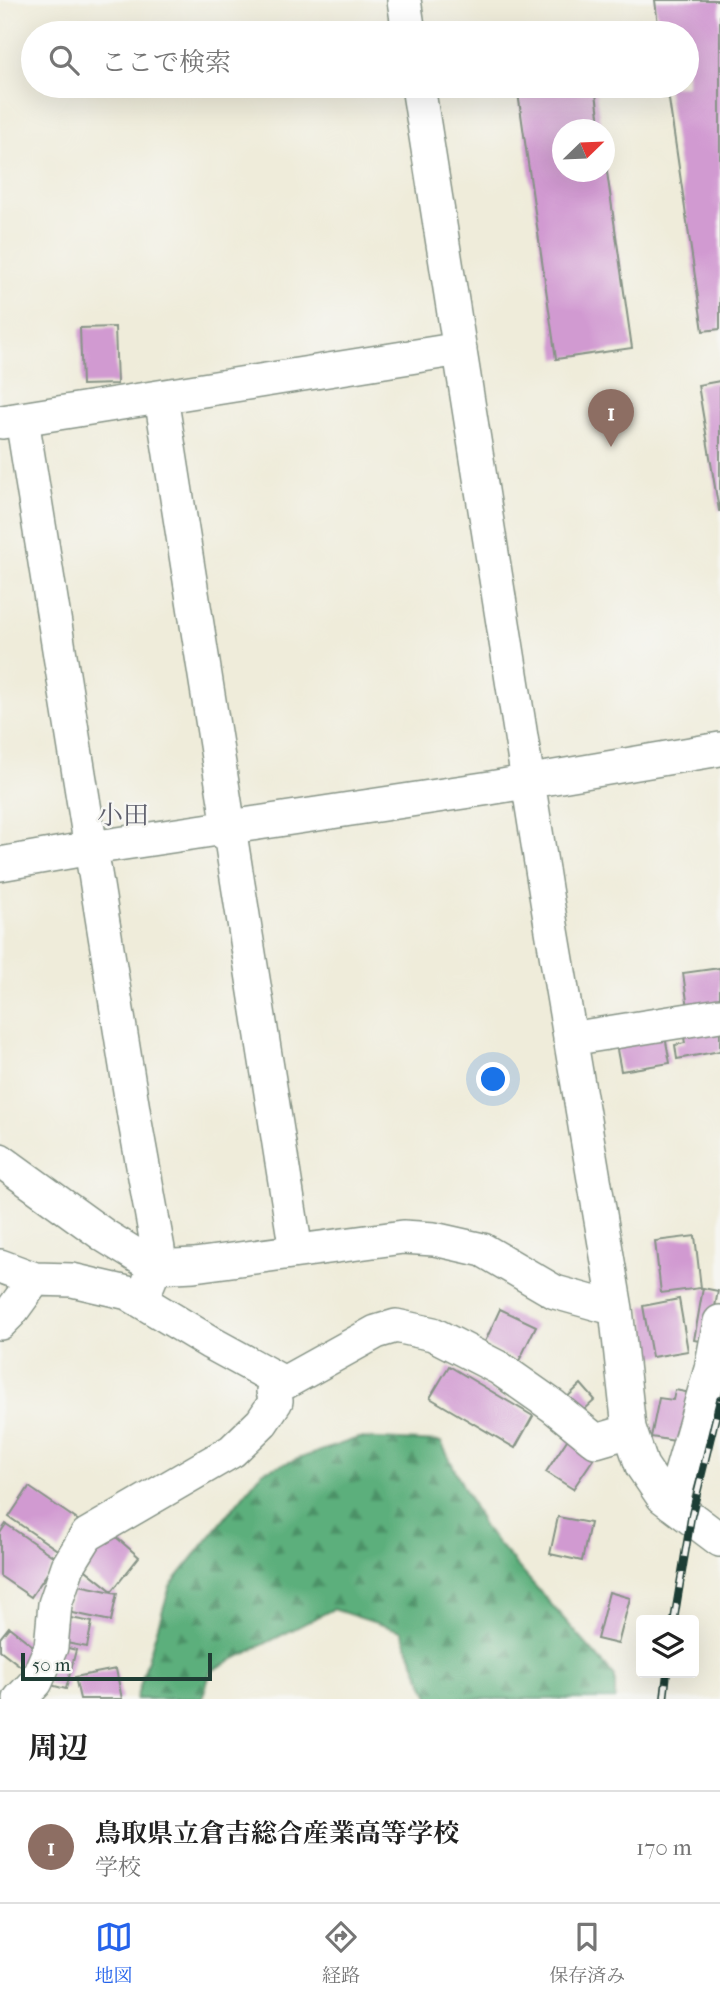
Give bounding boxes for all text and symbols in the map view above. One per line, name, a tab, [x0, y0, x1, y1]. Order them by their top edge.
search box	[21, 21, 699, 98]
icon: search	[45, 41, 83, 79]
text: ここで検索	[101, 47, 231, 78]
north arrow	[552, 119, 615, 182]
pin: 1	[588, 389, 634, 447]
district label: 小田	[97, 800, 149, 831]
your location	[476, 1062, 510, 1096]
map controls	[636, 1615, 699, 1678]
button: layers	[636, 1615, 699, 1678]
scale bar	[21, 1650, 212, 1682]
text: 50 m	[32, 1654, 71, 1676]
text: 周辺	[28, 1731, 88, 1766]
text: 鳥取県立倉吉総合産業高等学校	[95, 1818, 459, 1849]
text: 1	[47, 1834, 55, 1861]
text: 170 m	[636, 1834, 692, 1861]
text: 学校	[95, 1854, 141, 1881]
tab: 地図	[95, 1918, 133, 1987]
tab: 経路	[322, 1918, 360, 1987]
tab: 保存済み	[549, 1918, 625, 1987]

